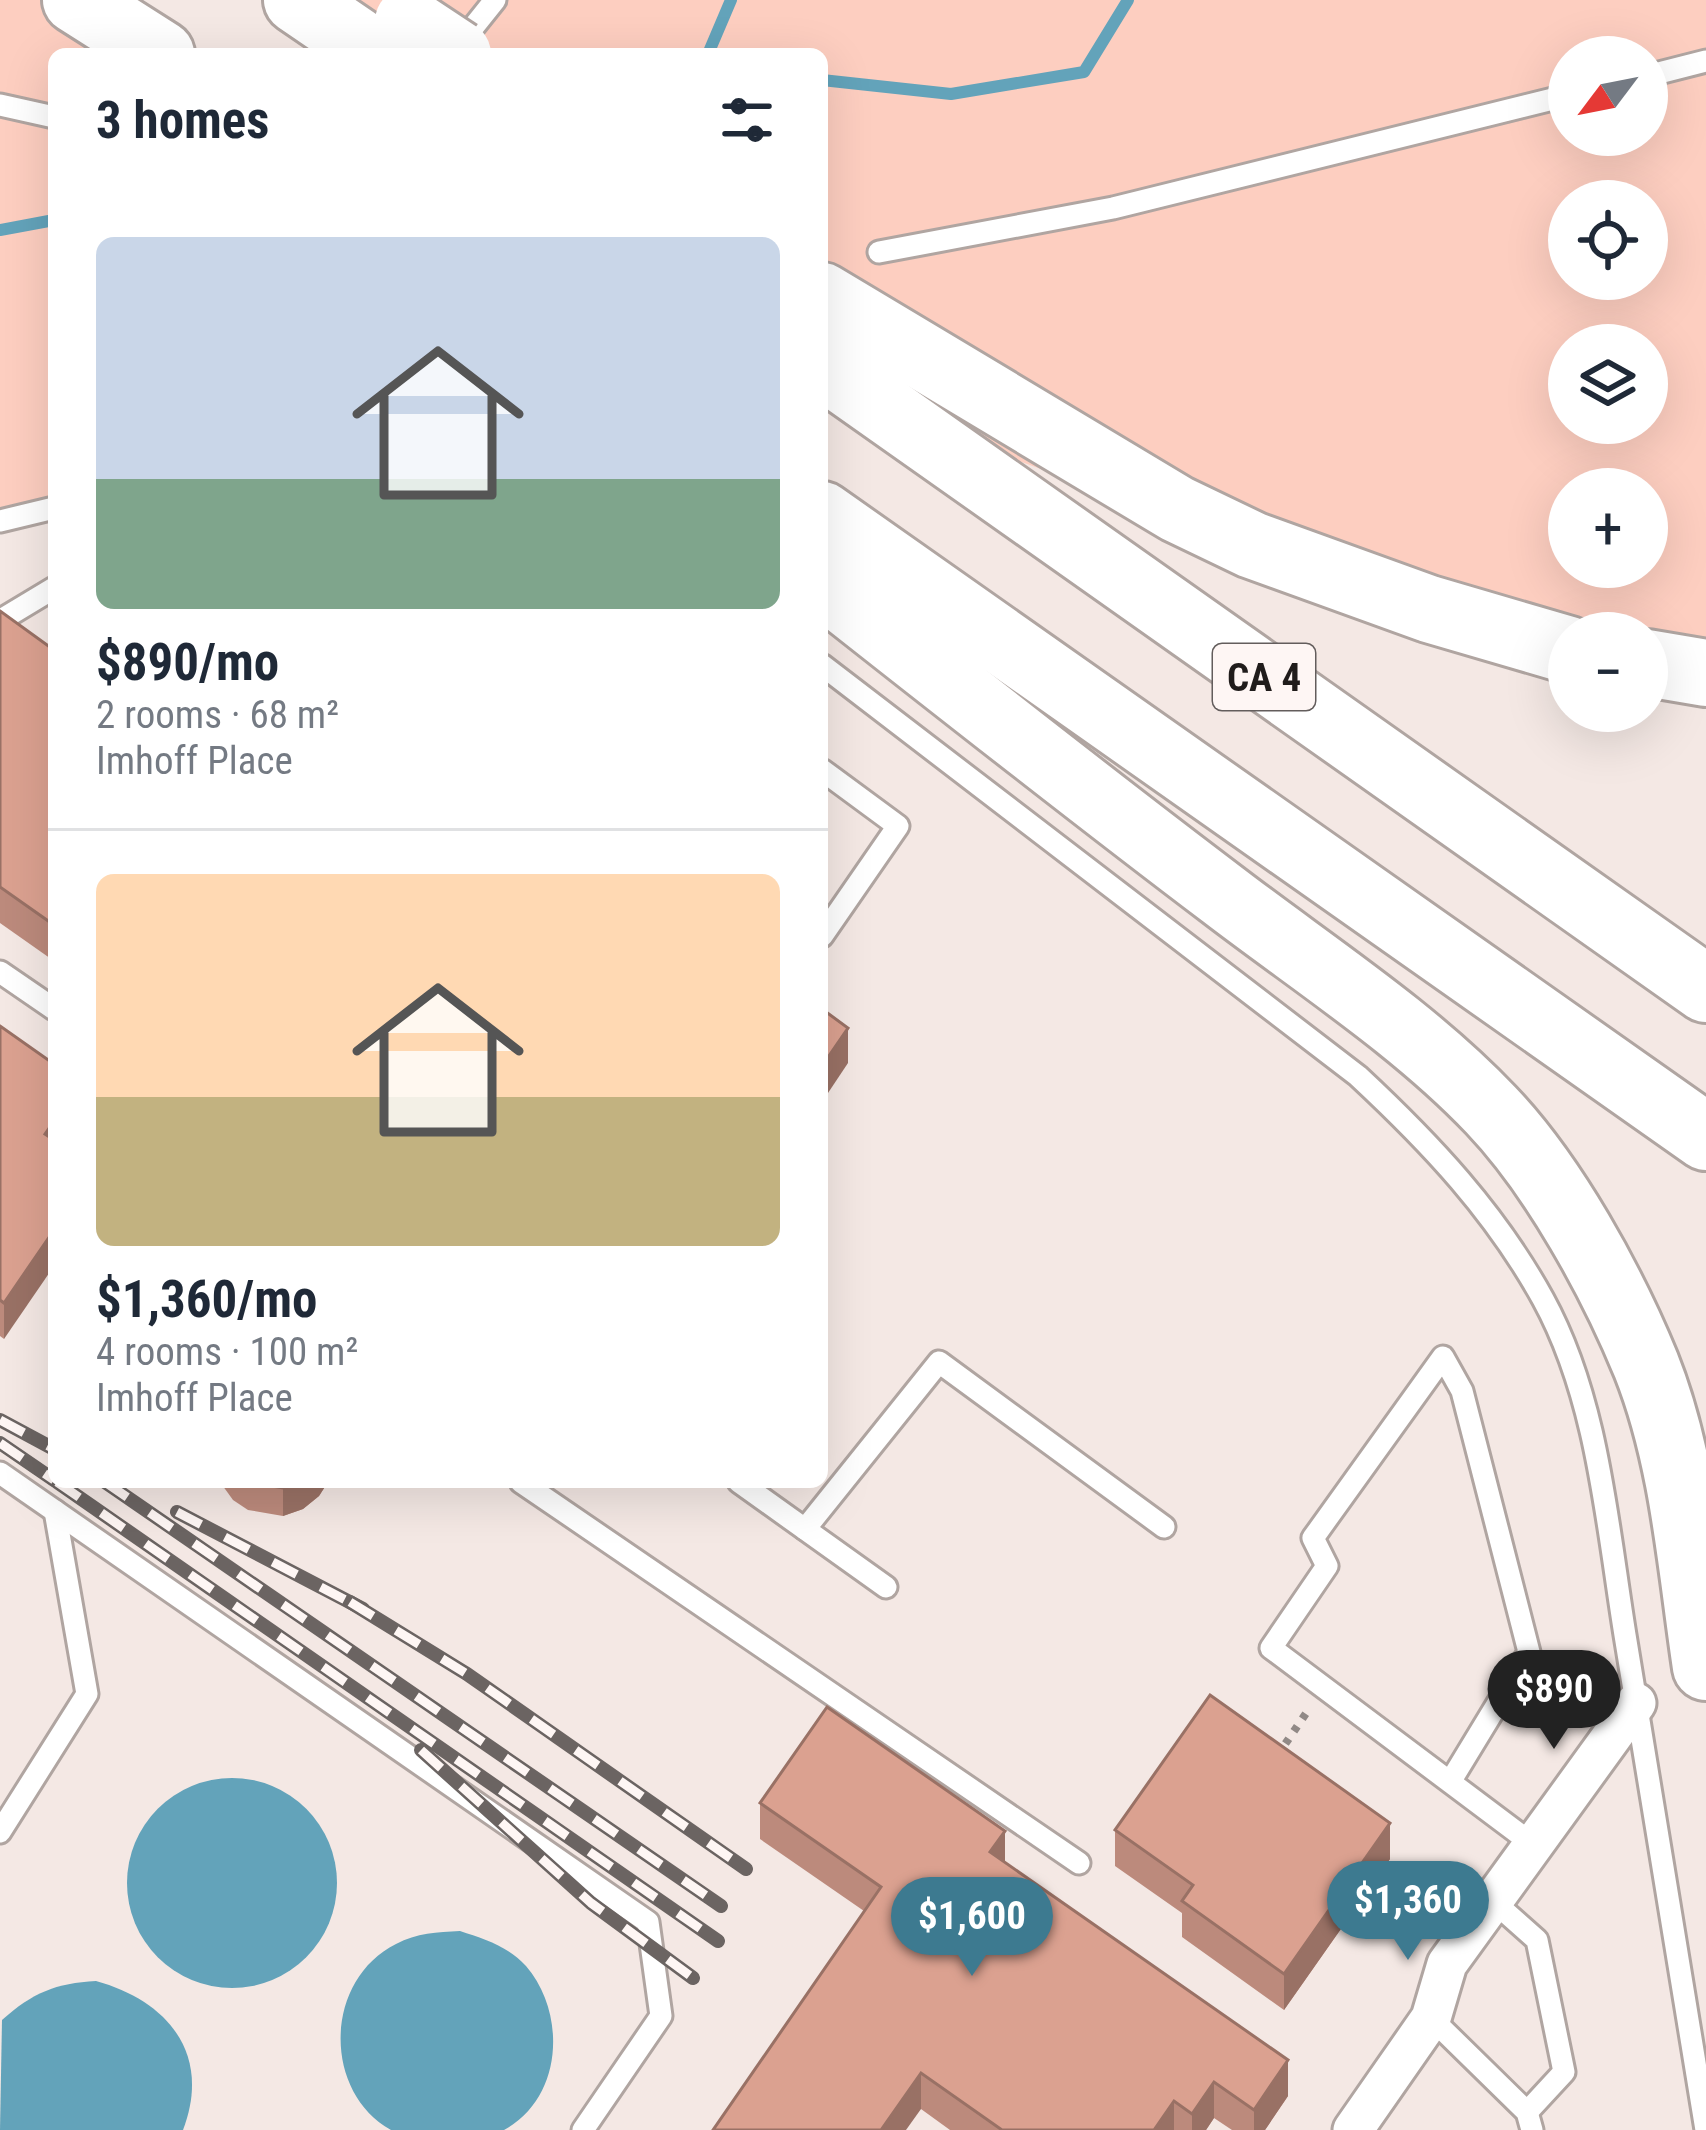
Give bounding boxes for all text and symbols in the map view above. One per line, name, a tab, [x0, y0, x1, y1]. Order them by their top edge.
north arrow	[1548, 36, 1668, 156]
map controls	[1548, 36, 1668, 732]
icon: filters	[714, 87, 780, 153]
text: 3 homes	[96, 91, 269, 150]
button: locate	[1548, 180, 1668, 300]
icon: home	[330, 315, 546, 531]
button: layers	[1548, 324, 1668, 444]
button: +	[1548, 468, 1668, 588]
button: −	[1548, 612, 1668, 732]
text: $890/mo	[96, 633, 279, 692]
road number: CA 4	[1213, 644, 1315, 710]
text: 2 rooms · 68 m²	[96, 692, 339, 738]
text: Imhoff Place	[96, 738, 293, 784]
icon: home	[330, 952, 546, 1168]
text: $1,360/mo	[96, 1270, 317, 1329]
text: 4 rooms · 100 m²	[96, 1329, 358, 1375]
text: Imhoff Place	[96, 1375, 293, 1421]
pin: $890	[1483, 1650, 1625, 1752]
text: $890	[1515, 1666, 1593, 1712]
pin: $1,360	[1310, 1861, 1506, 1963]
pin: $1,600	[874, 1877, 1070, 1979]
text: $1,360	[1354, 1877, 1462, 1923]
text: $1,600	[918, 1893, 1026, 1939]

